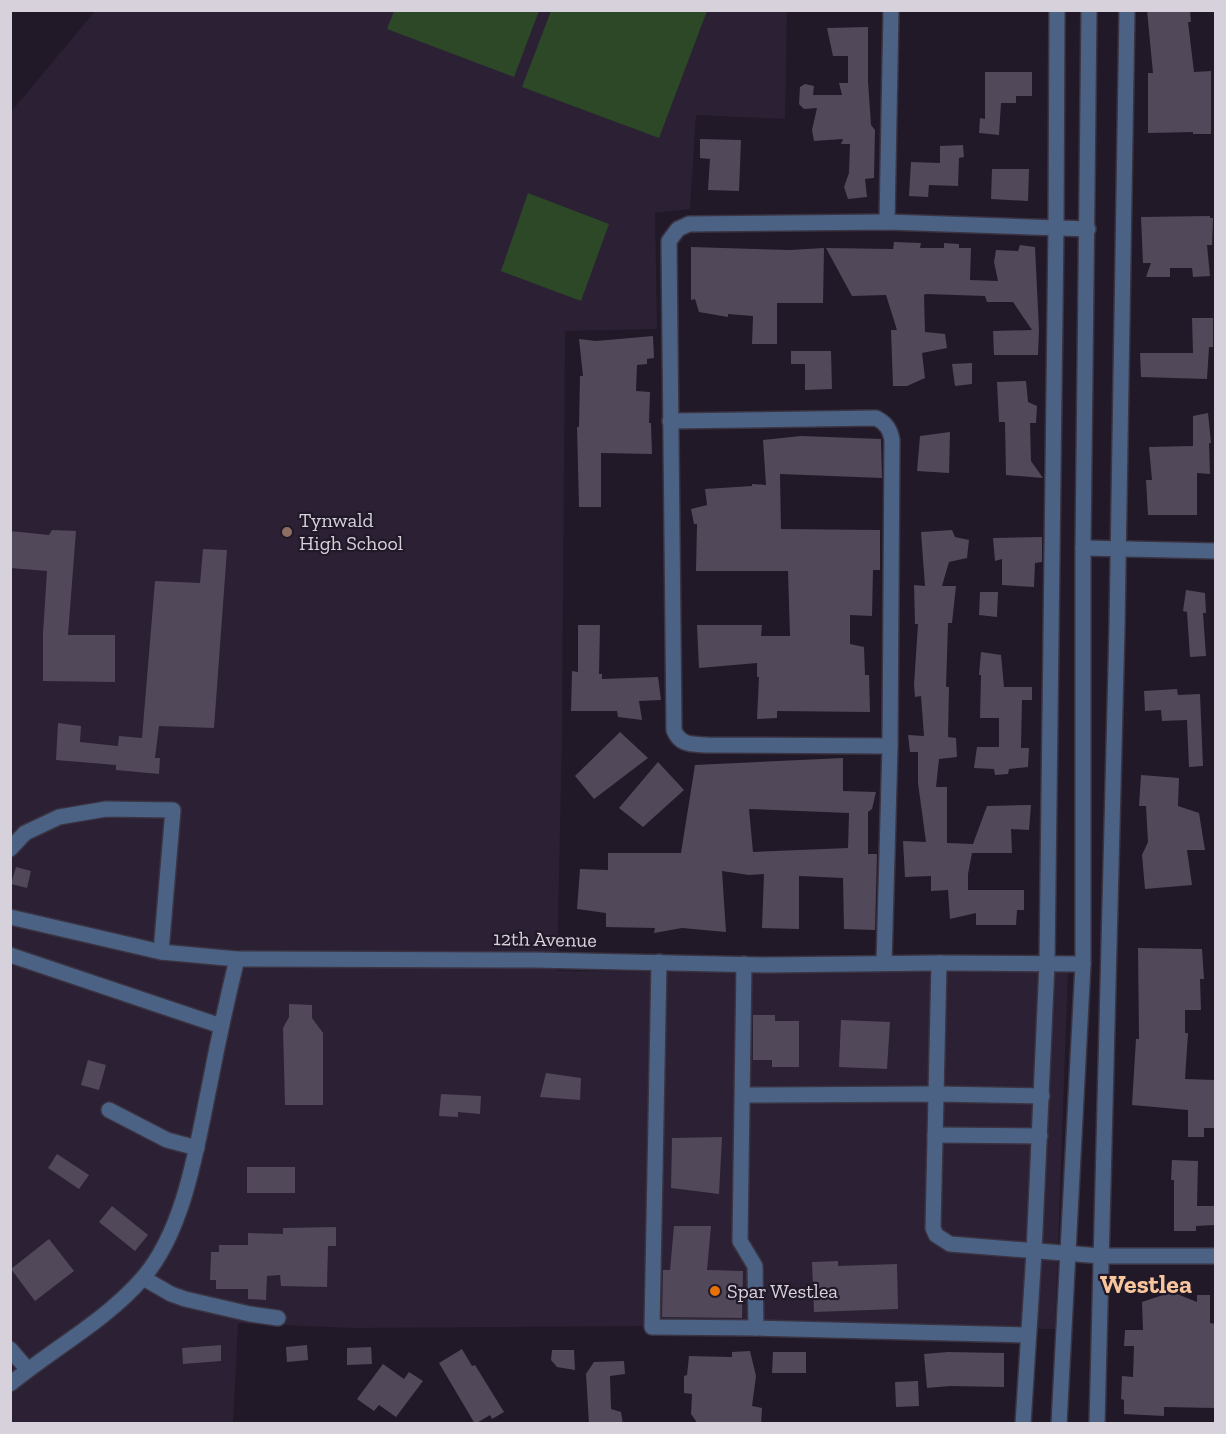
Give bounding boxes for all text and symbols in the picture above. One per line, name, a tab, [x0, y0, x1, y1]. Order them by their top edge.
place label: Tynwald High School	[299, 508, 403, 555]
marker: Tynwald High School	[280, 525, 294, 539]
street label: 12th Avenue	[493, 926, 597, 952]
district label: Westlea	[1100, 1268, 1192, 1300]
place label: Spar Westlea	[727, 1279, 838, 1303]
marker: Spar Westlea	[708, 1284, 722, 1298]

